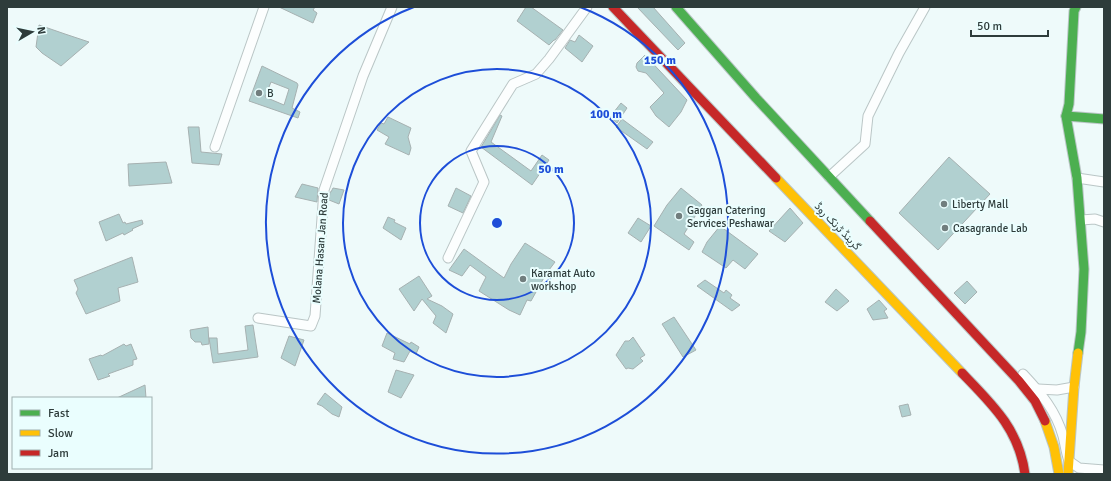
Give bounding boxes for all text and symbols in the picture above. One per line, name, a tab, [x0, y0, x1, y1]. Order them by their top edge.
north arrow	[12, 12, 52, 52]
scale bar	[971, 12, 1048, 38]
text: 50 m	[977, 19, 1002, 34]
text: N	[34, 26, 48, 35]
text: 150 m	[644, 53, 676, 68]
place label: B	[267, 87, 274, 100]
marker: B	[254, 88, 264, 98]
text: 100 m	[590, 107, 622, 122]
text: 50 m	[538, 162, 564, 177]
street label: Molana Hasan Jan Road	[310, 192, 331, 304]
place label: Liberty Mall	[952, 198, 1008, 211]
marker: Liberty Mall	[939, 199, 949, 209]
street label: گرینڈ ٹرنک روڈ	[812, 200, 864, 253]
place label: Gaggan Catering Services Peshawar	[687, 204, 774, 230]
marker: Gaggan Catering Services Peshawar	[674, 211, 684, 221]
centre of rings	[490, 216, 504, 230]
place label: Casagrande Lab	[953, 222, 1028, 235]
marker: Casagrande Lab	[940, 223, 950, 233]
place label: Karamat Auto workshop	[531, 267, 596, 293]
marker: Karamat Auto workshop	[518, 274, 528, 284]
legend	[12, 397, 152, 469]
text: Fast	[48, 406, 69, 421]
text: Slow	[48, 426, 73, 441]
text: Jam	[48, 446, 69, 461]

